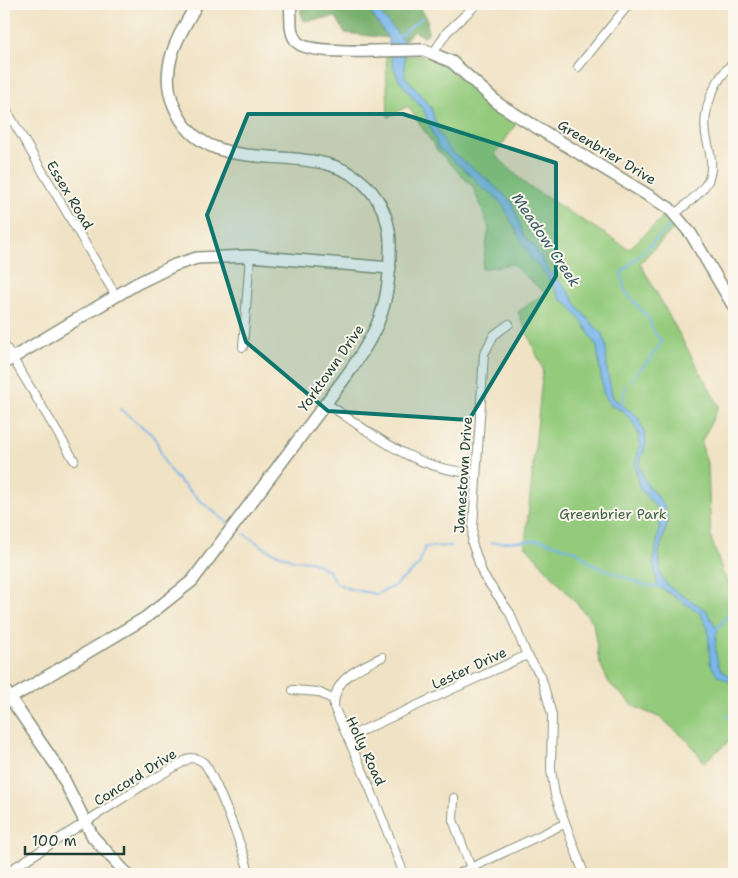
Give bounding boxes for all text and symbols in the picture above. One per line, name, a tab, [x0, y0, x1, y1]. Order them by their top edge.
street label: Greenbrier Drive	[554, 115, 660, 189]
street label: Essex Road	[42, 157, 98, 233]
water label: Meadow Creek	[507, 189, 585, 291]
street label: Yorktown Drive	[294, 321, 368, 415]
street label: Jamestown Drive	[450, 416, 476, 534]
park label: Greenbrier Park	[559, 505, 667, 523]
street label: Lester Drive	[429, 643, 510, 693]
street label: Holly Road	[342, 713, 390, 789]
street label: Concord Drive	[90, 744, 180, 810]
scale bar	[25, 823, 124, 855]
text: 100 m	[32, 831, 77, 851]

